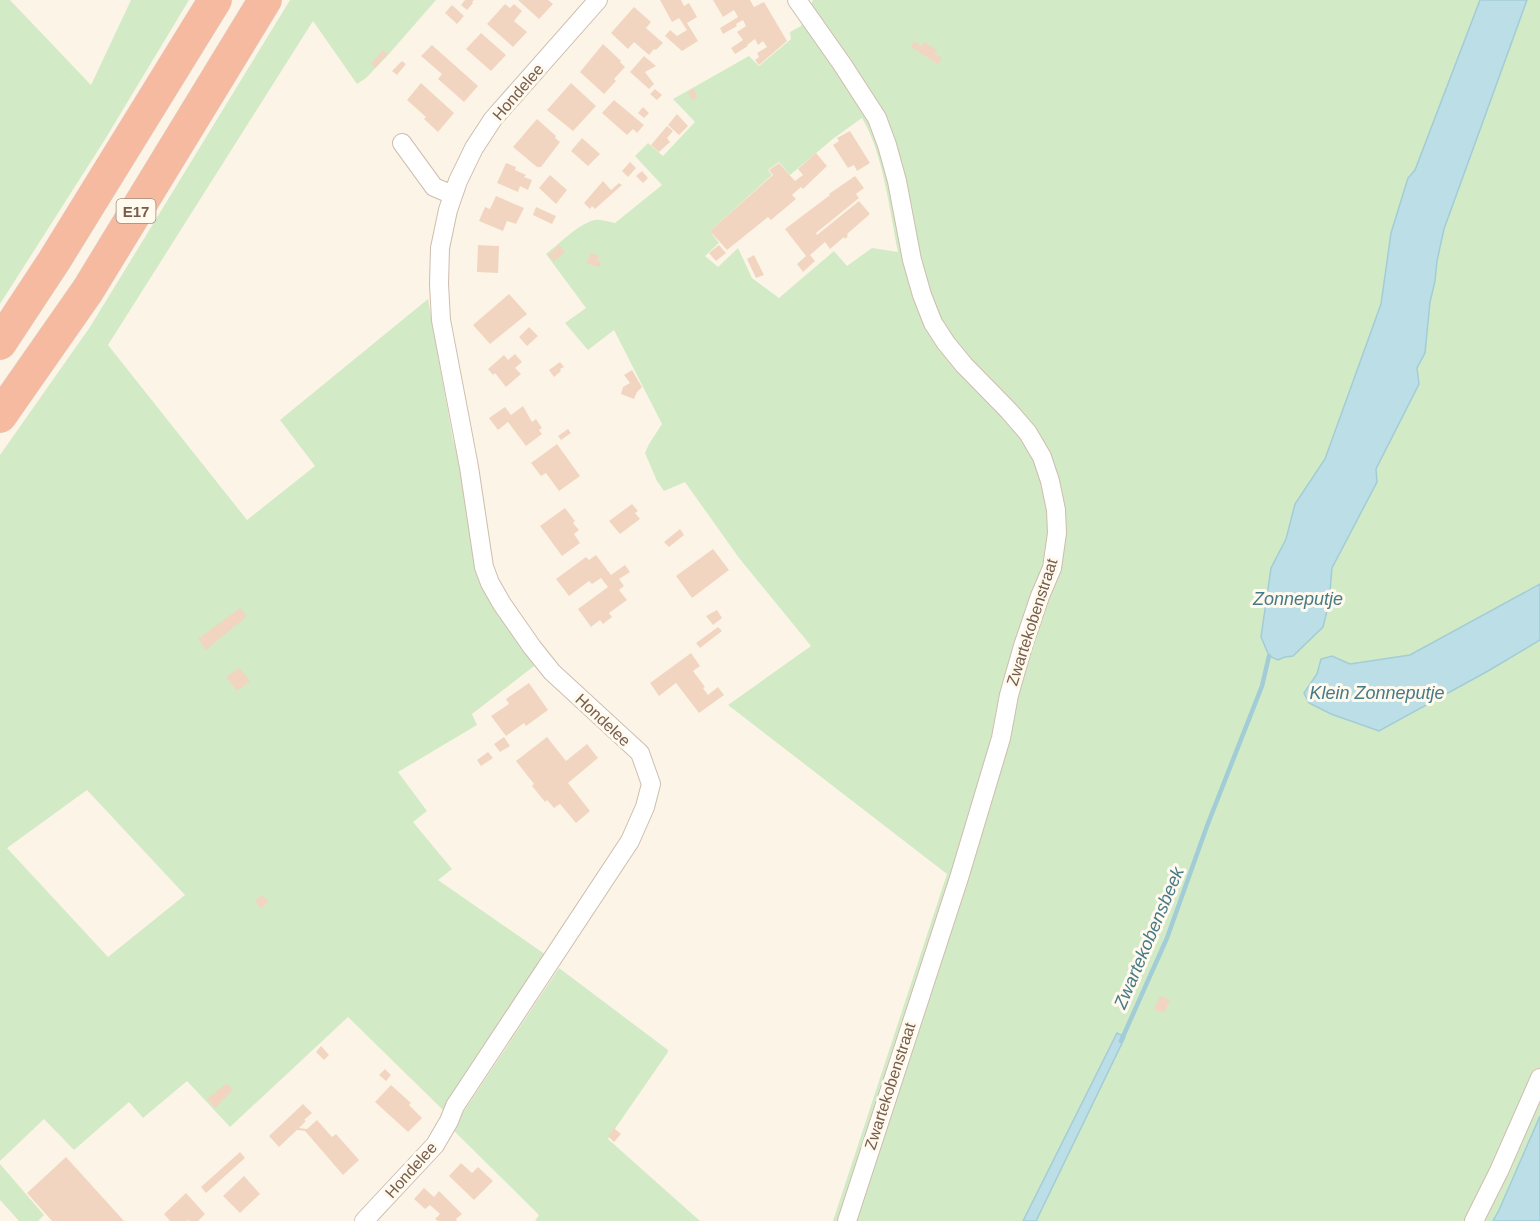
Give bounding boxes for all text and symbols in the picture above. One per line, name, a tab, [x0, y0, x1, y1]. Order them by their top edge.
street label: Hondelee	[489, 60, 547, 123]
road number: E17	[116, 199, 156, 223]
street label: Zwartekobenstraat	[1003, 556, 1061, 688]
water label: Zonneputje	[1252, 589, 1343, 609]
water label: Klein Zonneputje	[1309, 683, 1445, 703]
street label: Hondelee	[572, 690, 634, 750]
water label: Zwartekobensbeek	[1110, 863, 1188, 1013]
street label: Zwartekobenstraat	[861, 1020, 919, 1152]
street label: Hondelee	[382, 1139, 440, 1201]

